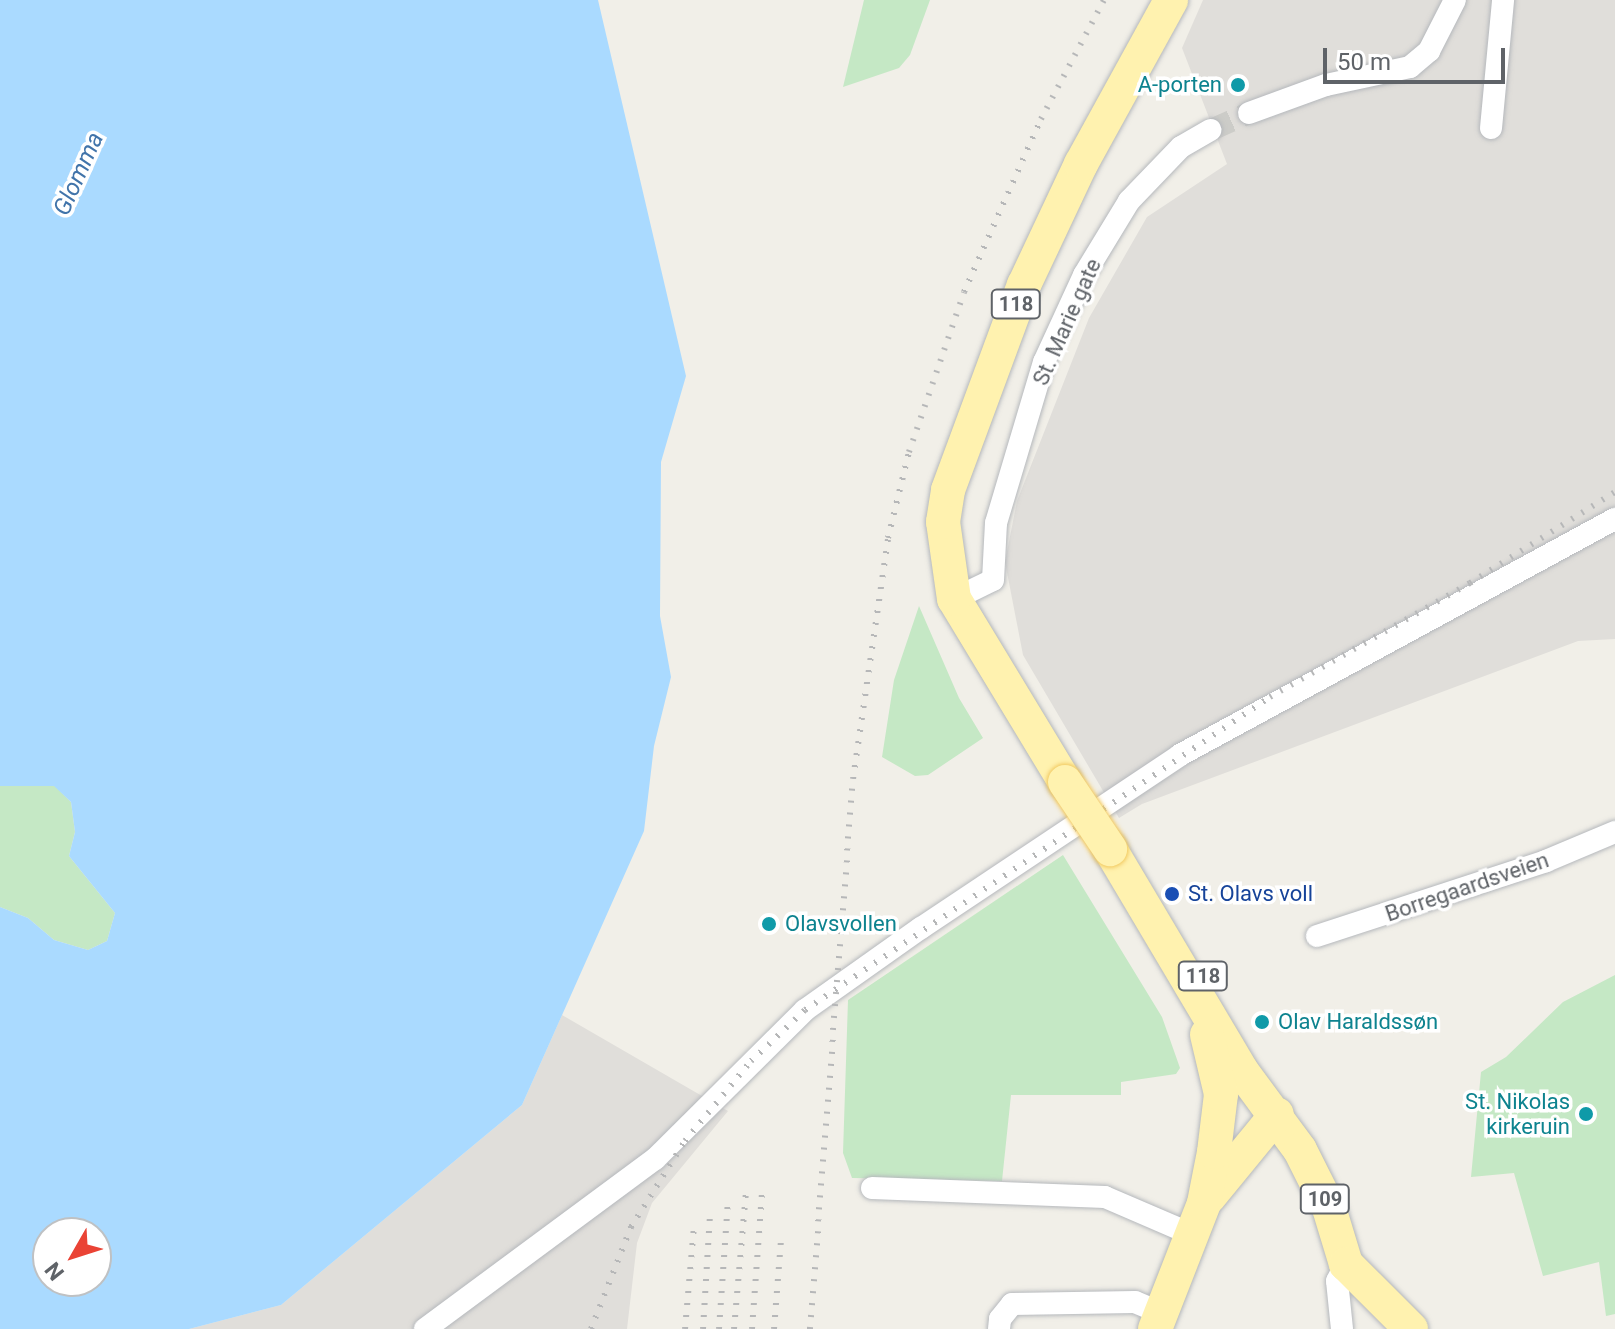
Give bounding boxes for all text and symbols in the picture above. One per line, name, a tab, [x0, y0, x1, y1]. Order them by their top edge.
scale bar	[1327, 32, 1509, 82]
text: 50 m	[1337, 48, 1391, 76]
place label: A-porten	[1138, 72, 1222, 98]
marker: A-porten	[1229, 76, 1247, 94]
water label: Glomma	[48, 128, 110, 220]
street label: St. Marie gate	[1027, 255, 1107, 389]
road number: 118	[990, 288, 1042, 320]
street label: Borregaardsveien	[1382, 847, 1552, 927]
place label: St. Olavs voll	[1188, 881, 1313, 907]
marker: St. Olavs voll	[1163, 885, 1181, 903]
place label: Olavsvollen	[785, 911, 897, 937]
marker: Olavsvollen	[760, 915, 778, 933]
road number: 118	[1177, 960, 1229, 992]
place label: Olav Haraldssøn	[1278, 1009, 1438, 1035]
marker: Olav Haraldssøn	[1253, 1013, 1271, 1031]
place label: St. Nikolas kirkeruin	[1465, 1088, 1570, 1140]
marker: St. Nikolas kirkeruin	[1577, 1105, 1595, 1123]
road number: 109	[1299, 1183, 1351, 1215]
north arrow	[32, 1217, 112, 1297]
text: N	[40, 1257, 69, 1285]

